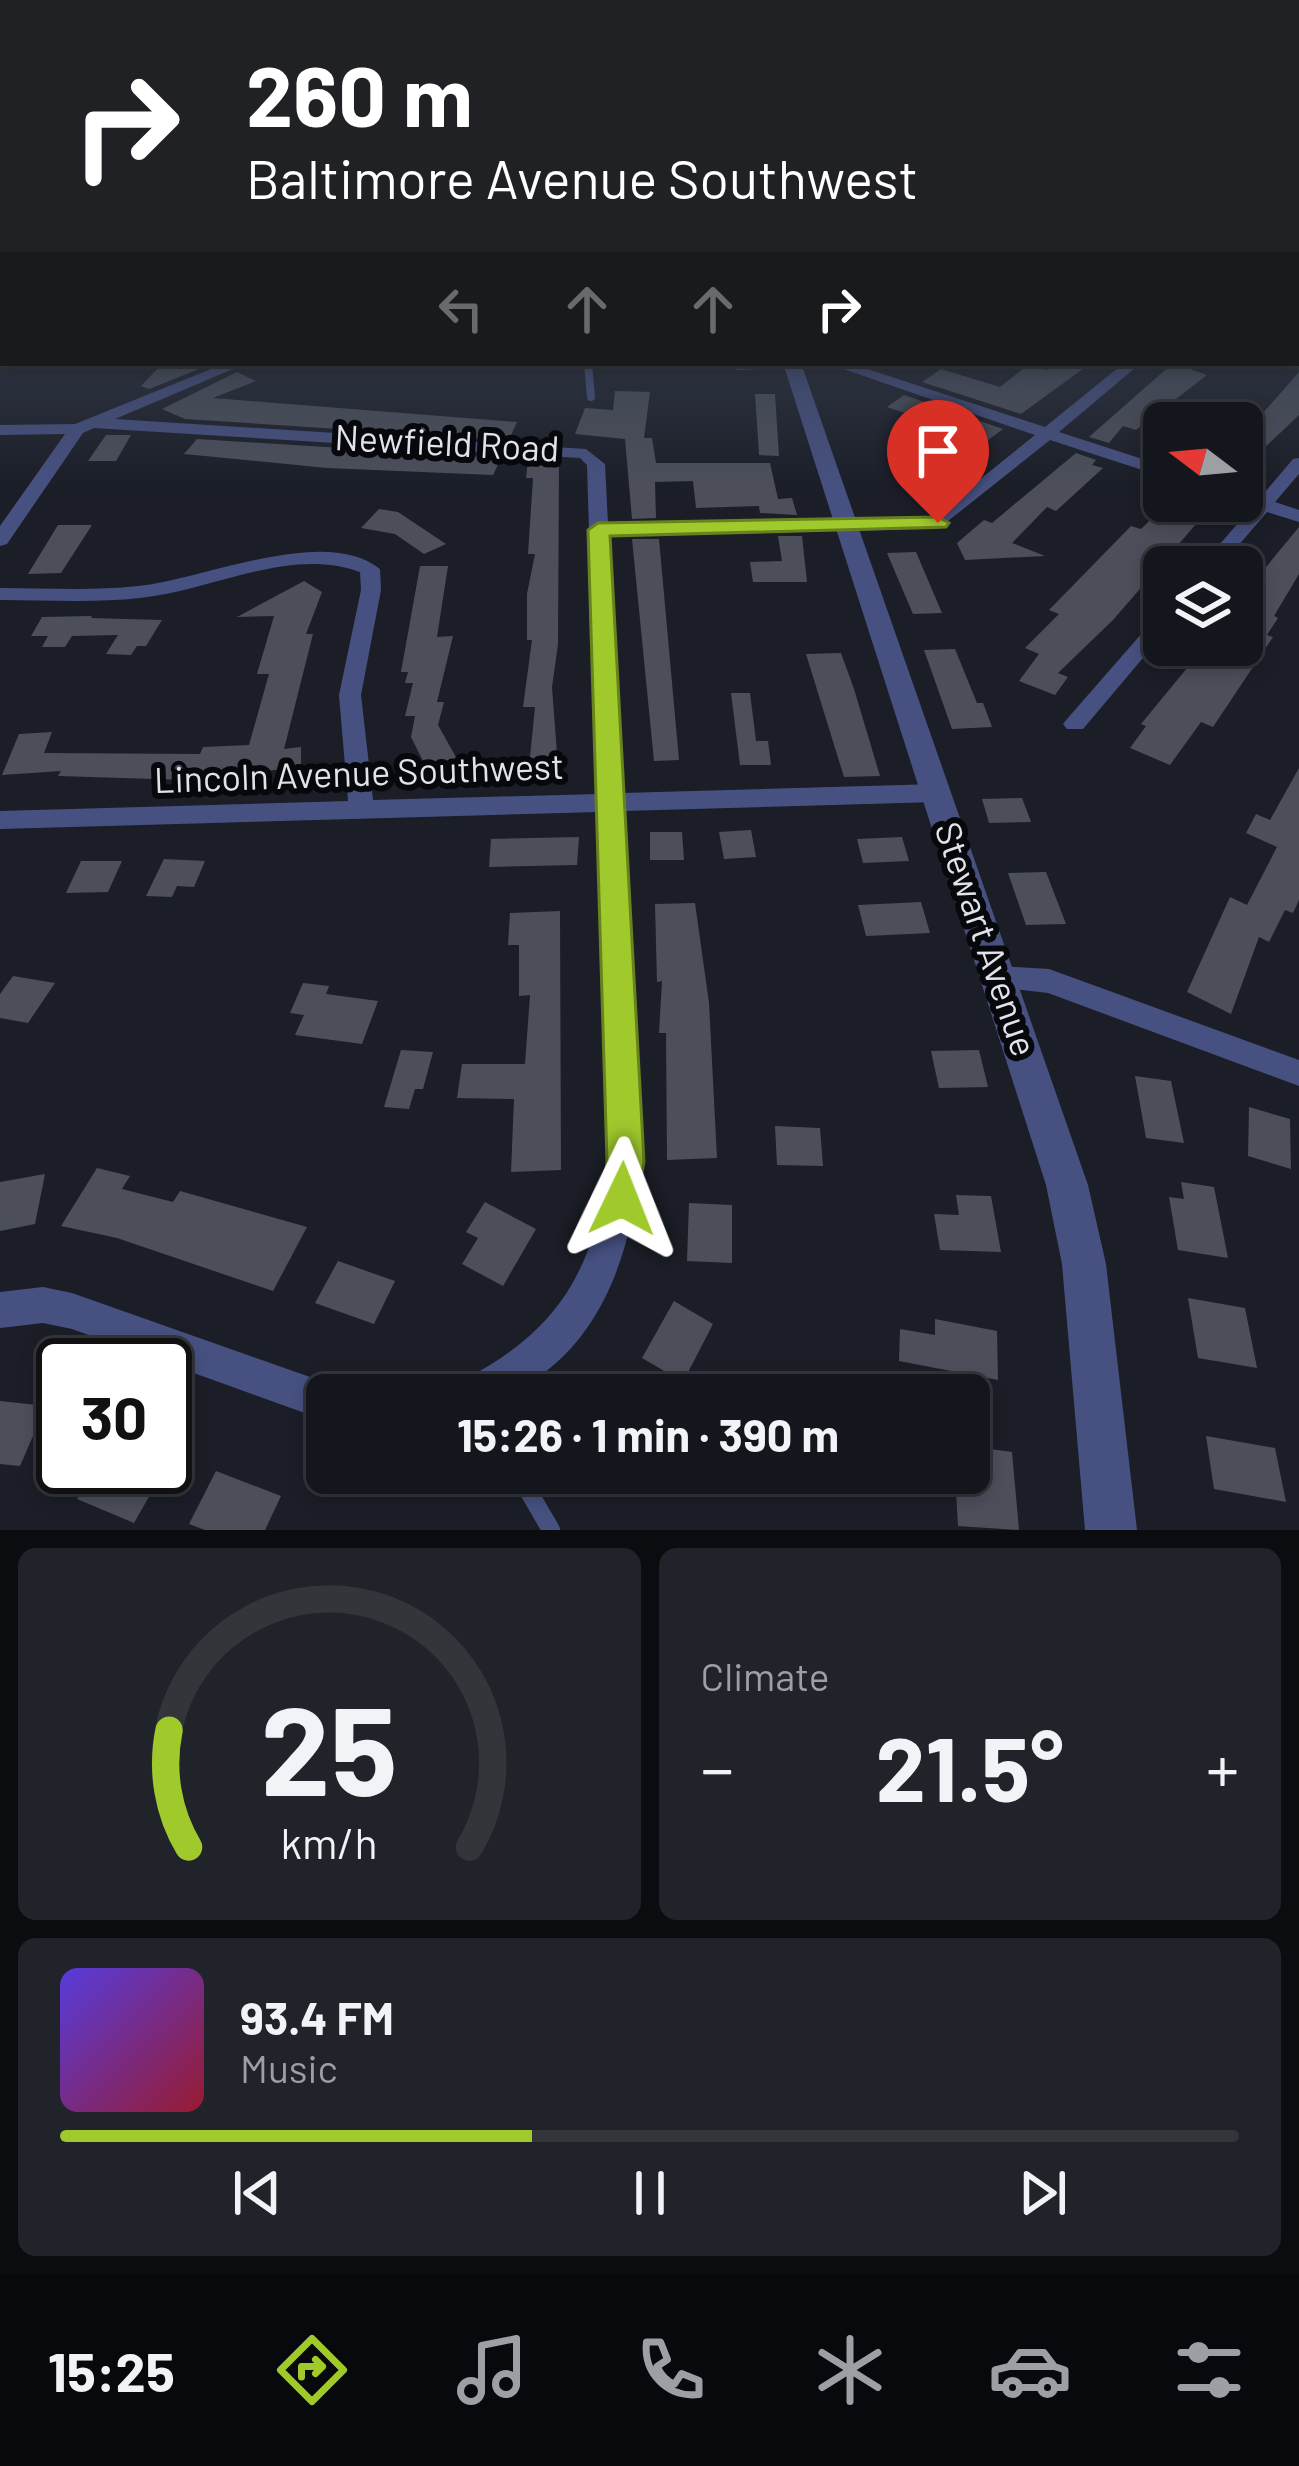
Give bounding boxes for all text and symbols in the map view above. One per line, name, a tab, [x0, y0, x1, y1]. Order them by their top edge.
text: 260 m	[246, 43, 473, 144]
icon: right	[48, 48, 204, 204]
text: Baltimore Avenue Southwest	[246, 145, 918, 210]
icon: left	[428, 276, 494, 342]
icon: ahead	[554, 276, 620, 342]
icon: ahead	[680, 276, 746, 342]
icon: right	[806, 276, 872, 342]
pin	[887, 400, 989, 523]
north arrow	[1143, 402, 1263, 522]
map controls	[1143, 402, 1263, 666]
street label: Newfield Road	[334, 414, 561, 469]
icon: arrive	[905, 418, 971, 484]
button: layers	[1143, 546, 1263, 666]
street label: Lincoln Avenue Southwest	[153, 743, 565, 800]
street label: Stewart Avenue	[927, 816, 1048, 1061]
position arrow	[559, 1136, 685, 1262]
speed limit sign: 30	[36, 1338, 192, 1494]
text: 15:26 · 1 min · 390 m	[457, 1407, 839, 1461]
text: Climate	[701, 1652, 830, 1699]
text: 25	[261, 1671, 398, 1821]
text: 21.5°	[876, 1712, 1064, 1820]
text: −	[701, 1727, 734, 1806]
text: +	[1206, 1727, 1239, 1806]
text: km/h	[281, 1816, 378, 1868]
text: 93.4 FM	[240, 1990, 394, 2044]
text: Music	[240, 2044, 338, 2091]
icon: previous	[224, 2160, 290, 2226]
icon: pause	[617, 2160, 683, 2226]
icon: next	[1010, 2160, 1076, 2226]
icon: directions	[270, 2328, 354, 2412]
icon: music	[450, 2328, 534, 2412]
icon: phone	[629, 2328, 713, 2412]
icon: climate	[808, 2328, 892, 2412]
icon: car	[988, 2328, 1072, 2412]
icon: filters	[1167, 2328, 1251, 2412]
text: 15:25	[48, 2338, 175, 2403]

